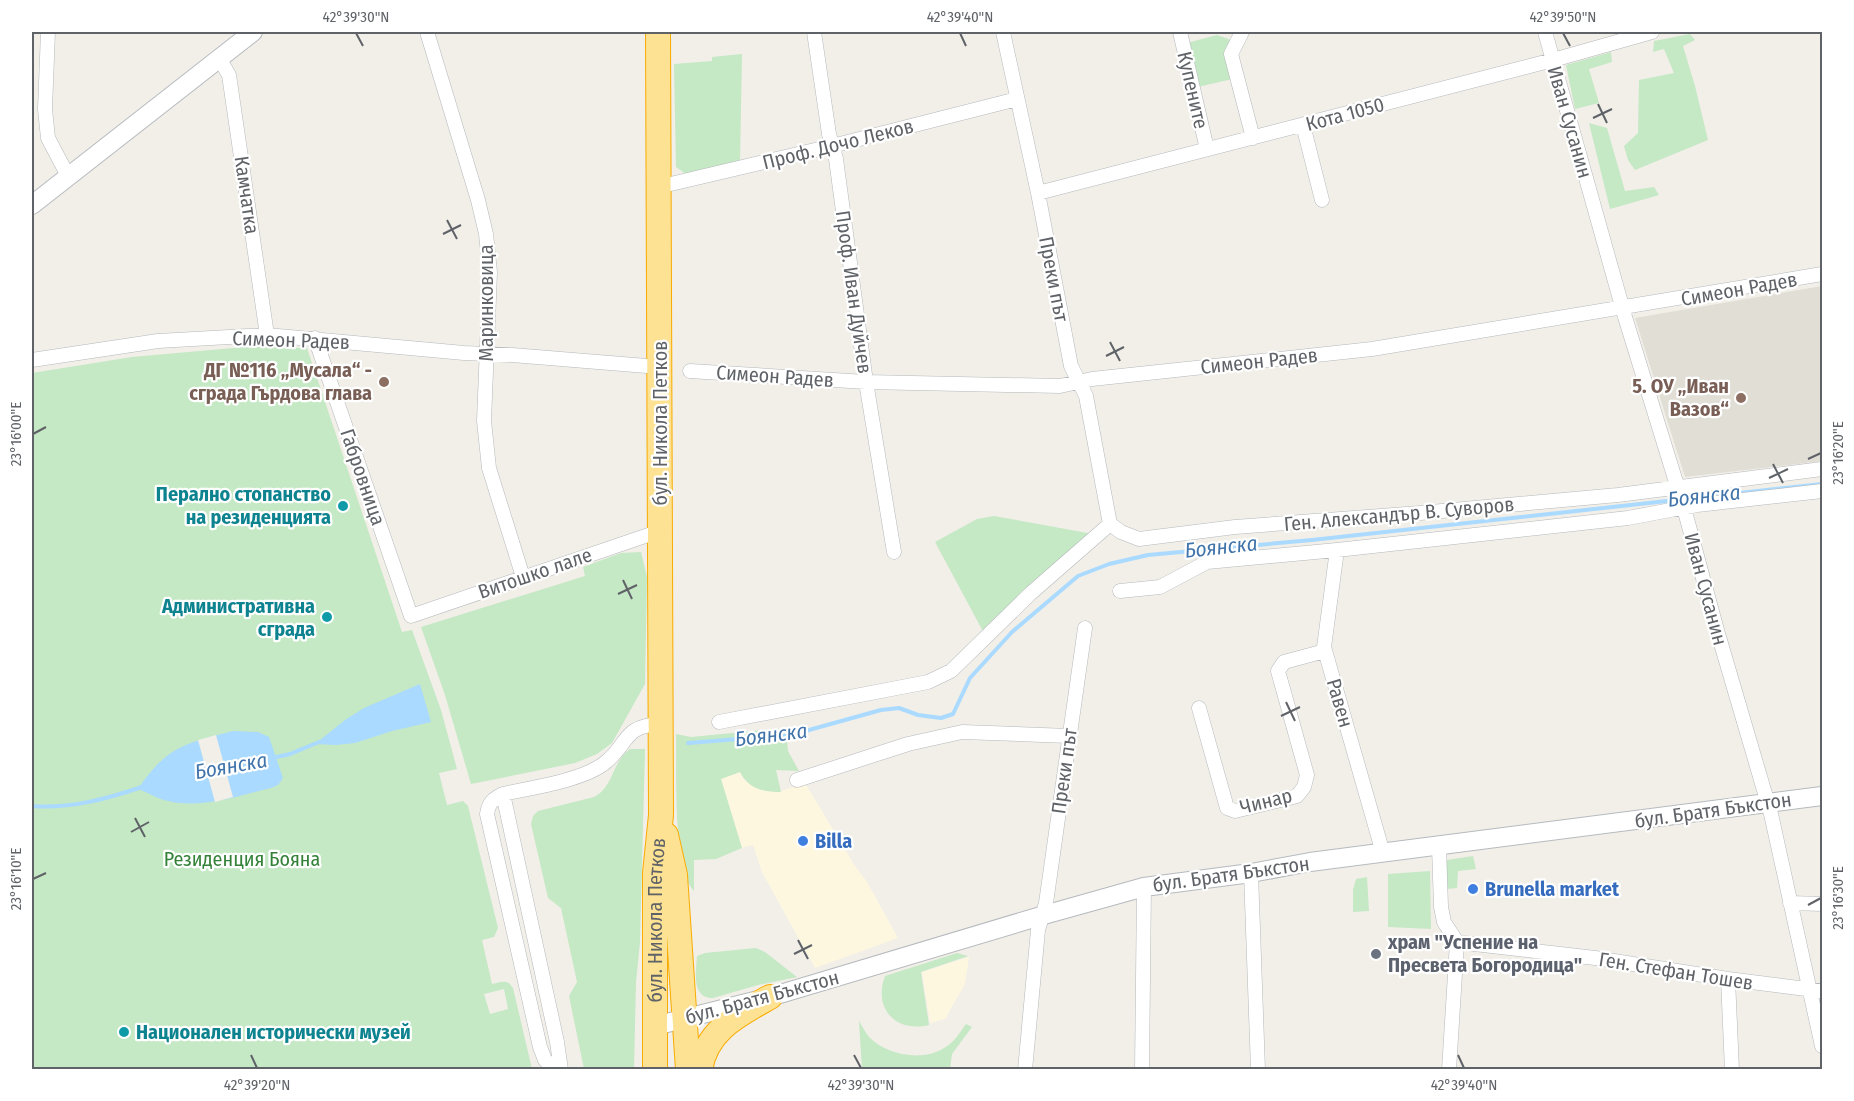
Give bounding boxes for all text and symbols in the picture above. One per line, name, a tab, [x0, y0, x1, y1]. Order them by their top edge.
text: 42°39'30"N	[323, 8, 389, 26]
text: 42°39'40"N	[927, 8, 993, 26]
text: 42°39'50"N	[1530, 8, 1596, 26]
street label: Купените	[1172, 49, 1214, 131]
street label: Иван Сусанин	[1543, 63, 1597, 181]
street label: Кота 1050	[1303, 92, 1387, 136]
street label: Проф. Дочо Леков	[760, 114, 916, 174]
street label: Камчатка	[230, 154, 264, 236]
street label: Проф. Иван Дуйчев	[831, 209, 877, 375]
street label: Преки път	[1034, 234, 1074, 324]
street label: Маринковица	[474, 245, 498, 361]
street label: Симеон Радев	[1679, 267, 1799, 311]
street label: Симеон Радев	[232, 326, 350, 354]
street label: бул. Никола Петков	[648, 341, 672, 505]
street label: Симеон Радев	[1199, 343, 1319, 379]
place label: ДГ №116 „Мусала“ - сграда Гърдова глава	[189, 358, 372, 405]
street label: Симеон Радев	[715, 360, 835, 392]
place label: 5. ОУ „Иван Вазов“	[1632, 374, 1729, 421]
marker: ДГ №116 „Мусала“ - сграда Гърдова глава	[377, 375, 391, 389]
marker: 5. ОУ „Иван Вазов“	[1734, 391, 1748, 405]
text: 23°16'00"E	[7, 402, 25, 466]
text: 23°16'20"E	[1829, 421, 1847, 485]
street label: Габровница	[335, 426, 391, 528]
water label: Боянска	[1666, 479, 1742, 513]
place label: Перално стопанство на резиденцията	[156, 482, 331, 529]
street label: Ген. Александър В. Суворов	[1283, 492, 1515, 536]
marker: Перално стопанство на резиденцията	[336, 499, 350, 513]
water label: Боянска	[1183, 530, 1259, 564]
street label: Иван Сусанин	[1679, 530, 1733, 648]
street label: Витошко лале	[475, 542, 595, 604]
place label: Административна сграда	[161, 594, 315, 641]
marker: Административна сграда	[320, 610, 334, 624]
street label: Равен	[1322, 676, 1358, 730]
water label: Боянска	[733, 718, 809, 752]
street label: Преки път	[1046, 726, 1082, 815]
water label: Боянска	[193, 747, 269, 785]
street label: Чинар	[1237, 783, 1295, 819]
street label: бул. Братя Бъкстон	[1633, 787, 1793, 833]
place label: Billa	[815, 829, 852, 853]
marker: Billa	[796, 834, 810, 848]
street label: бул. Никола Петков	[643, 837, 671, 1002]
park label: Резиденция Бояна	[164, 847, 320, 871]
text: 23°16'10"E	[7, 848, 25, 910]
street label: бул. Братя Бъкстон	[1151, 851, 1311, 897]
text: 23°16'30"E	[1829, 866, 1847, 930]
place label: Brunella market	[1485, 877, 1620, 901]
marker: Brunella market	[1466, 882, 1480, 896]
place label: храм "Успение на Пресвета Богородица"	[1387, 930, 1582, 977]
marker: храм "Успение на Пресвета Богородица"	[1369, 947, 1383, 961]
street label: Ген. Стефан Тошев	[1597, 947, 1755, 995]
street label: бул. Братя Бъкстон	[682, 965, 842, 1029]
place label: Национален исторически музей	[136, 1020, 411, 1044]
marker: Национален исторически музей	[117, 1025, 131, 1039]
text: 42°39'20"N	[224, 1076, 290, 1094]
text: 42°39'30"N	[828, 1076, 894, 1094]
text: 42°39'40"N	[1431, 1076, 1497, 1094]

